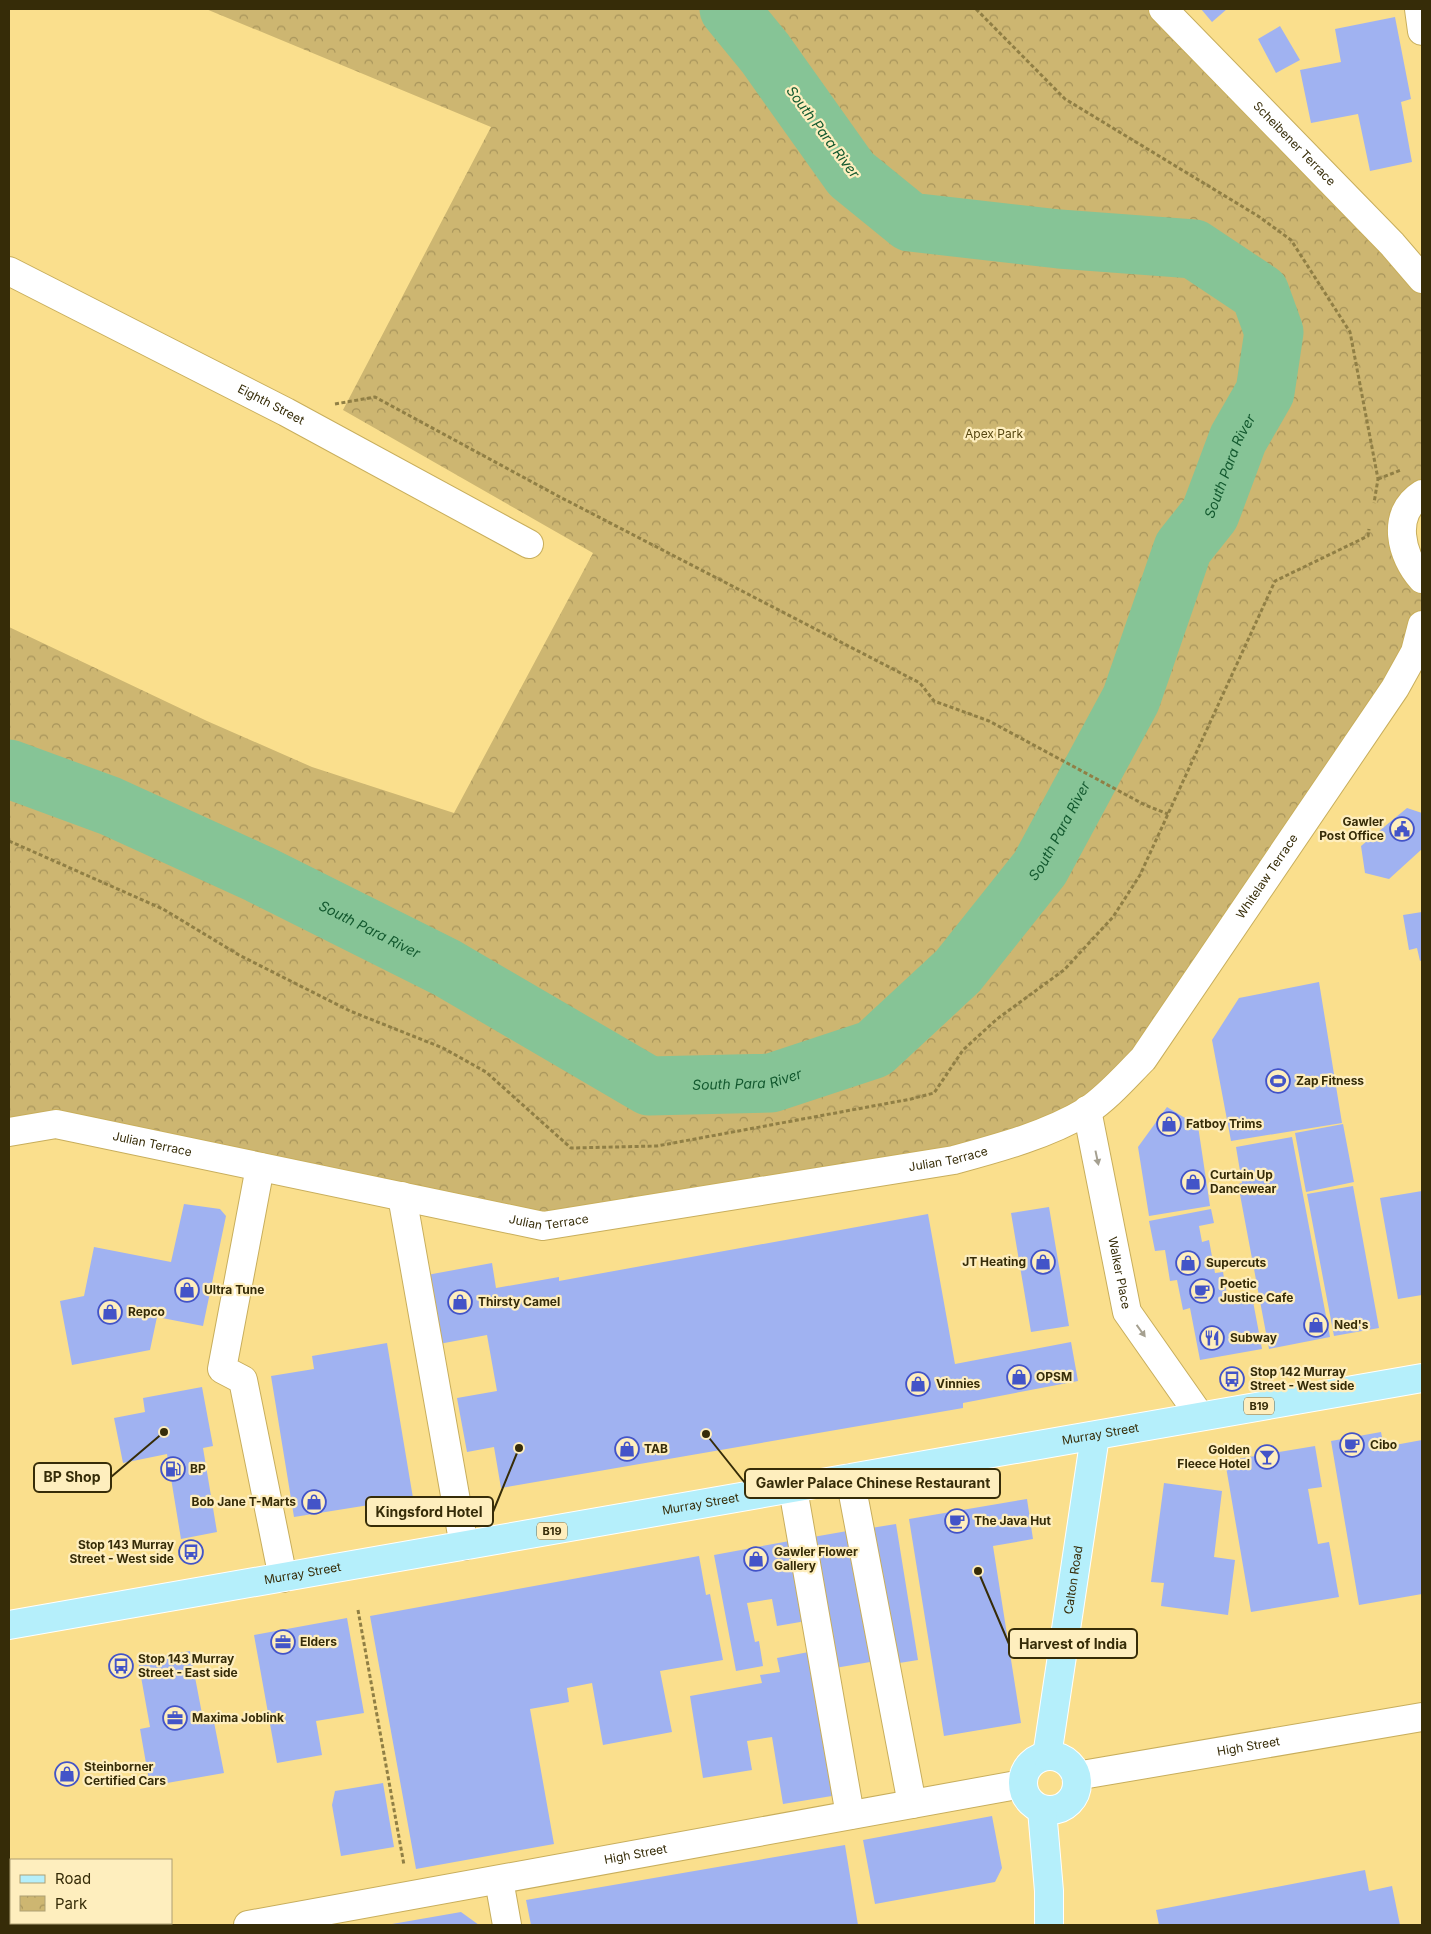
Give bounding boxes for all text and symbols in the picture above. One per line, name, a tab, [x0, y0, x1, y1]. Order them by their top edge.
water label: South Para River	[783, 82, 864, 182]
street label: Scheibener Terrace	[1250, 98, 1339, 188]
street label: Eighth Street	[235, 381, 307, 428]
water label: South Para River	[1200, 410, 1259, 520]
park label: Apex Park	[965, 426, 1023, 441]
water label: South Para River	[1024, 778, 1093, 884]
place label: Gawler Post Office	[1319, 814, 1384, 843]
public building icon: Gawler Post Office	[1389, 816, 1415, 842]
street label: Whitelaw Terrace	[1233, 831, 1301, 921]
water label: South Para River	[316, 896, 424, 962]
water label: South Para River	[692, 1064, 805, 1093]
sports icon: Zap Fitness	[1265, 1068, 1291, 1094]
place label: Zap Fitness	[1296, 1073, 1364, 1088]
shop icon: Fatboy Trims	[1156, 1111, 1182, 1137]
place label: Fatboy Trims	[1186, 1116, 1263, 1131]
street label: Julian Terrace	[111, 1128, 193, 1159]
street label: Julian Terrace	[907, 1143, 989, 1174]
one-way arrow	[1094, 1150, 1102, 1166]
place label: Curtain Up Dancewear	[1210, 1167, 1276, 1196]
shop icon: Curtain Up Dancewear	[1180, 1169, 1206, 1195]
street label: Julian Terrace	[508, 1211, 590, 1233]
street label: Walker Place	[1105, 1235, 1134, 1310]
shop icon: JT Heating	[1030, 1249, 1056, 1275]
shop icon: Supercuts	[1175, 1250, 1201, 1276]
place label: JT Heating	[962, 1254, 1026, 1269]
place label: Supercuts	[1206, 1255, 1266, 1270]
place label: Poetic Justice Cafe	[1220, 1276, 1293, 1305]
shop icon: Ultra Tune	[174, 1277, 200, 1303]
cafe icon: Poetic Justice Cafe	[1189, 1278, 1215, 1304]
place label: Ultra Tune	[204, 1282, 264, 1297]
shop icon: Thirsty Camel	[447, 1289, 473, 1315]
place label: Thirsty Camel	[478, 1294, 560, 1309]
shop icon: Repco	[97, 1299, 123, 1325]
place label: Repco	[128, 1304, 165, 1319]
shop icon: Ned's	[1303, 1312, 1329, 1338]
place label: Ned's	[1334, 1317, 1369, 1332]
one-way arrow	[1136, 1324, 1146, 1338]
restaurant icon: Subway	[1199, 1325, 1225, 1351]
place label: Subway	[1230, 1330, 1278, 1345]
shop icon: OPSM	[1006, 1364, 1032, 1390]
place label: Stop 142 Murray Street - West side	[1250, 1364, 1354, 1393]
bus stop icon: Stop 142 Murray Street - West side	[1219, 1366, 1245, 1392]
place label: OPSM	[1036, 1369, 1072, 1384]
shop icon: Vinnies	[905, 1371, 931, 1397]
place label: Vinnies	[936, 1376, 981, 1391]
road number: B19	[1244, 1398, 1274, 1414]
street label: Murray Street	[1061, 1420, 1140, 1448]
cafe icon: Cibo	[1339, 1432, 1365, 1458]
shop icon: TAB	[614, 1436, 640, 1462]
place label: Cibo	[1370, 1437, 1397, 1452]
place label: TAB	[644, 1441, 668, 1456]
place label: Golden Fleece Hotel	[1177, 1442, 1250, 1471]
bar icon: Golden Fleece Hotel	[1254, 1444, 1280, 1470]
fuel station icon: BP	[160, 1456, 186, 1482]
place label: BP	[190, 1461, 206, 1476]
callout: BP Shop	[34, 1463, 111, 1492]
text: BP Shop	[44, 1468, 101, 1485]
callout: Gawler Palace Chinese Restaurant	[745, 1469, 1000, 1498]
text: Gawler Palace Chinese Restaurant	[756, 1474, 990, 1491]
shop icon: Bob Jane T-Marts	[301, 1489, 327, 1515]
street label: Murray Street	[661, 1490, 740, 1518]
place label: Bob Jane T-Marts	[192, 1494, 296, 1509]
callout: Kingsford Hotel	[366, 1497, 493, 1526]
text: Kingsford Hotel	[376, 1503, 482, 1520]
cafe icon: The Java Hut	[944, 1508, 970, 1534]
place label: The Java Hut	[974, 1513, 1052, 1528]
road number: B19	[537, 1522, 567, 1540]
place label: Stop 143 Murray Street - West side	[70, 1537, 175, 1566]
bus stop icon: Stop 143 Murray Street - West side	[178, 1539, 204, 1565]
place label: Gawler Flower Gallery	[774, 1544, 858, 1573]
street label: Calton Road	[1060, 1545, 1085, 1615]
shop icon: Gawler Flower Gallery	[743, 1546, 769, 1572]
street label: Murray Street	[263, 1559, 342, 1587]
office icon: Elders	[270, 1629, 296, 1655]
callout: Harvest of India	[1009, 1629, 1137, 1658]
place label: Elders	[300, 1634, 337, 1649]
text: Harvest of India	[1019, 1635, 1127, 1652]
place label: Stop 143 Murray Street - East side	[138, 1651, 238, 1680]
bus stop icon: Stop 143 Murray Street - East side	[108, 1653, 134, 1679]
office icon: Maxima Joblink	[162, 1705, 188, 1731]
place label: Maxima Joblink	[192, 1710, 284, 1725]
street label: High Street	[1216, 1733, 1281, 1759]
place label: Steinborner Certified Cars	[84, 1759, 166, 1788]
shop icon: Steinborner Certified Cars	[54, 1761, 80, 1787]
street label: High Street	[603, 1841, 668, 1867]
legend	[10, 1859, 172, 1924]
text: Road	[55, 1869, 91, 1888]
text: Park	[55, 1894, 88, 1913]

